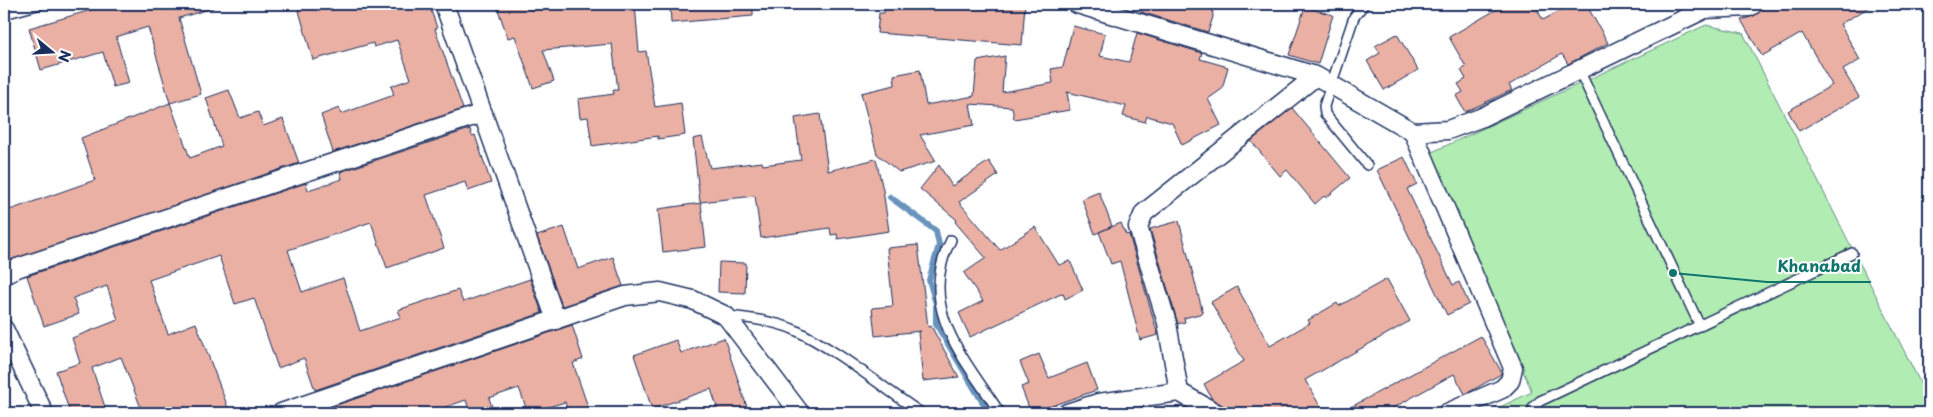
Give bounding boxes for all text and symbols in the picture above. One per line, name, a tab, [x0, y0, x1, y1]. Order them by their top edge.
north arrow	[28, 28, 78, 78]
text: N	[53, 48, 77, 65]
callout: Khanabad	[1767, 251, 1871, 282]
text: Khanabad	[1777, 253, 1861, 277]

